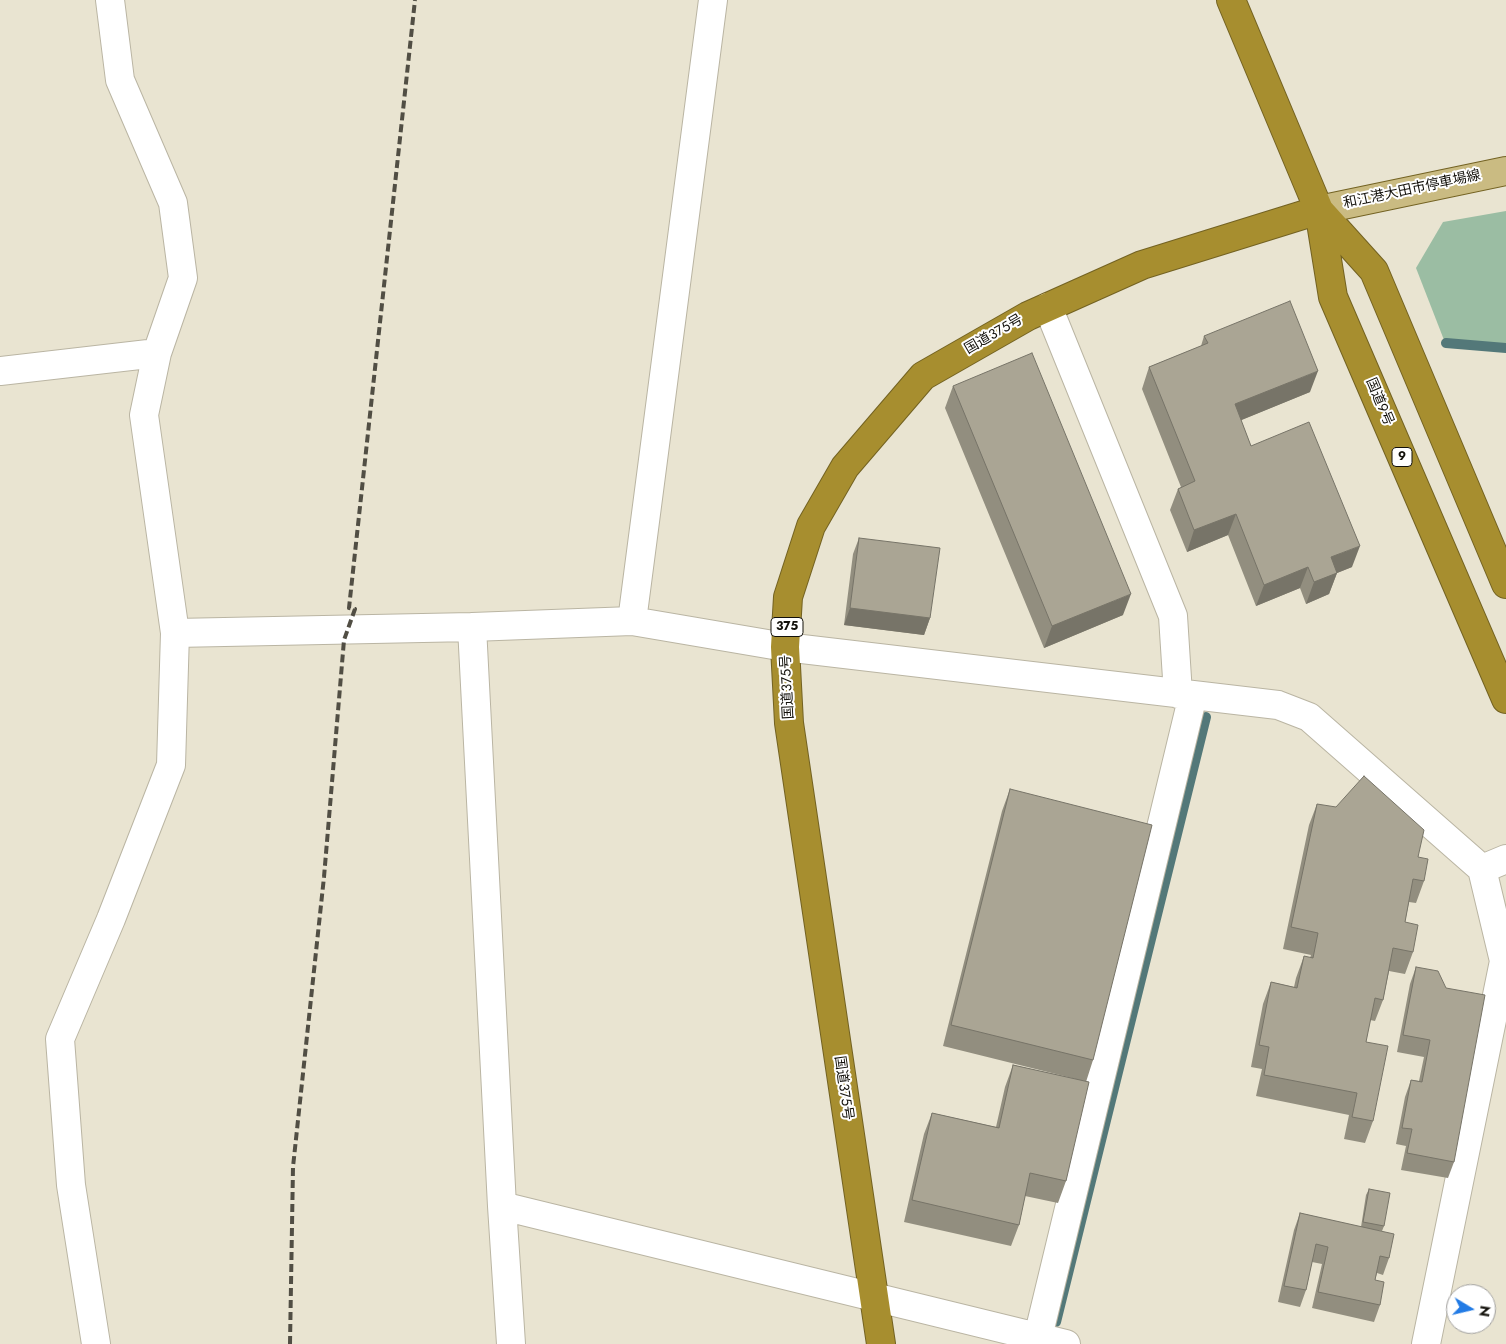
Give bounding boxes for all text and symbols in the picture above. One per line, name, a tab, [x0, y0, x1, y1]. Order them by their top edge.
street label: 和江港大田市停車場線	[1342, 167, 1482, 213]
street label: 国道375号	[962, 312, 1026, 358]
street label: 国道9号	[1361, 376, 1397, 428]
road number: 9	[1392, 448, 1412, 467]
road number: 375	[771, 618, 803, 636]
street label: 国道375号	[778, 654, 798, 720]
street label: 国道375号	[830, 1055, 856, 1121]
north arrow	[1446, 1284, 1496, 1334]
text: N	[1474, 1304, 1496, 1318]

